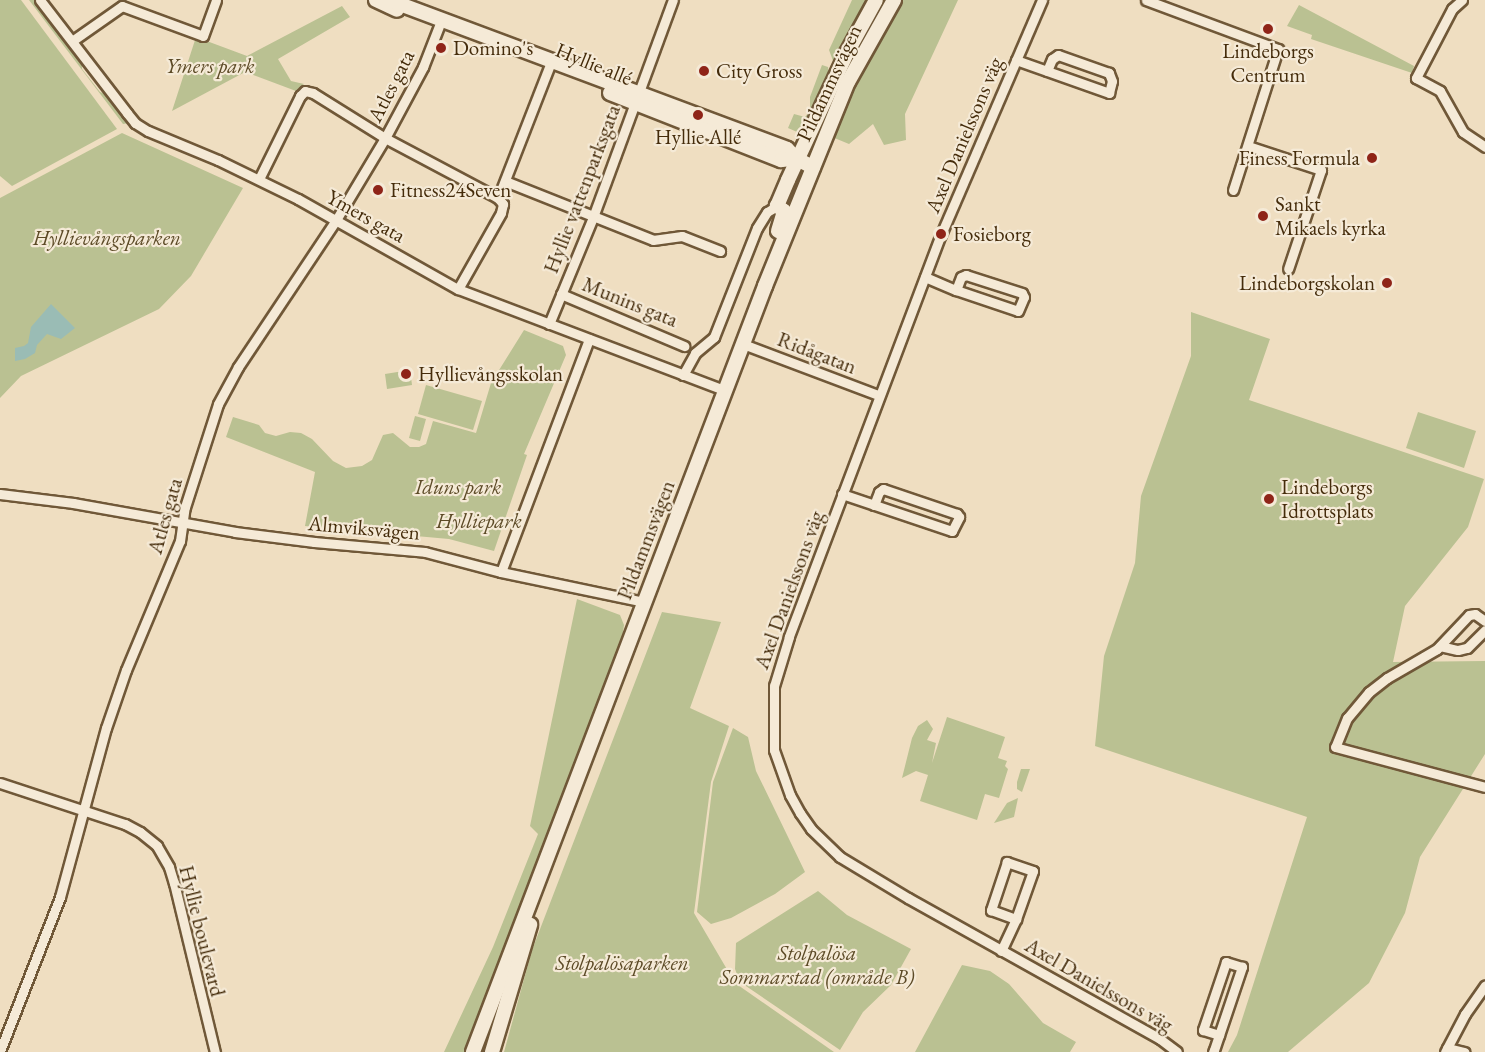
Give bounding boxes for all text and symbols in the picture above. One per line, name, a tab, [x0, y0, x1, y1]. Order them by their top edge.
street label: Pildammsvägen	[791, 21, 867, 145]
marker: Lindeborgs Centrum	[1261, 22, 1275, 36]
place label: Domino's	[453, 35, 533, 61]
street label: Hyllie allé	[552, 37, 636, 91]
place label: Lindeborgs Centrum	[1222, 38, 1314, 88]
marker: Domino's	[434, 41, 448, 55]
street label: Atles gata	[362, 46, 420, 126]
park label: Ymers park	[165, 53, 255, 79]
street label: Axel Danielssons väg	[920, 53, 1008, 217]
place label: City Gross	[716, 58, 802, 84]
marker: City Gross	[697, 64, 711, 78]
street label: Hyllie vattenparksgata	[538, 101, 626, 277]
marker: Hyllie Allé	[691, 108, 705, 122]
place label: Hyllie Allé	[655, 124, 741, 150]
place label: Finess Formula	[1239, 145, 1360, 171]
marker: Finess Formula	[1365, 151, 1379, 165]
place label: Fitness24Seven	[390, 177, 511, 203]
marker: Fitness24Seven	[371, 183, 385, 197]
street label: Ymers gata	[322, 184, 410, 248]
place label: Sankt Mikaels kyrka	[1275, 191, 1386, 241]
marker: Sankt Mikaels kyrka	[1256, 209, 1270, 223]
place label: Fosieborg	[953, 221, 1031, 247]
park label: Hyllievångsparken	[33, 225, 181, 251]
marker: Fosieborg	[934, 227, 948, 241]
place label: Lindeborgskolan	[1239, 270, 1375, 296]
street label: Munins gata	[579, 271, 681, 333]
marker: Lindeborgskolan	[1380, 276, 1394, 290]
street label: Ridågatan	[774, 326, 860, 380]
place label: Hyllievångsskolan	[418, 361, 563, 387]
marker: Hyllievångsskolan	[399, 367, 413, 381]
park label: Iduns park	[415, 474, 501, 500]
place label: Lindeborgs Idrottsplats	[1281, 474, 1374, 524]
street label: Atles gata	[142, 475, 188, 557]
street label: Pildammsvägen	[612, 477, 680, 603]
marker: Lindeborgs Idrottsplats	[1262, 492, 1276, 506]
street label: Axel Danielssons väg	[749, 507, 829, 673]
park label: Hylliepark	[436, 508, 522, 534]
street label: Almviksvägen	[307, 511, 421, 545]
street label: Hyllie boulevard	[174, 863, 230, 999]
street label: Axel Danielssons väg	[1021, 932, 1177, 1038]
park label: Stolpalösa Sommarstad (område B)	[720, 940, 914, 990]
park label: Stolpalösaparken	[555, 950, 689, 976]

